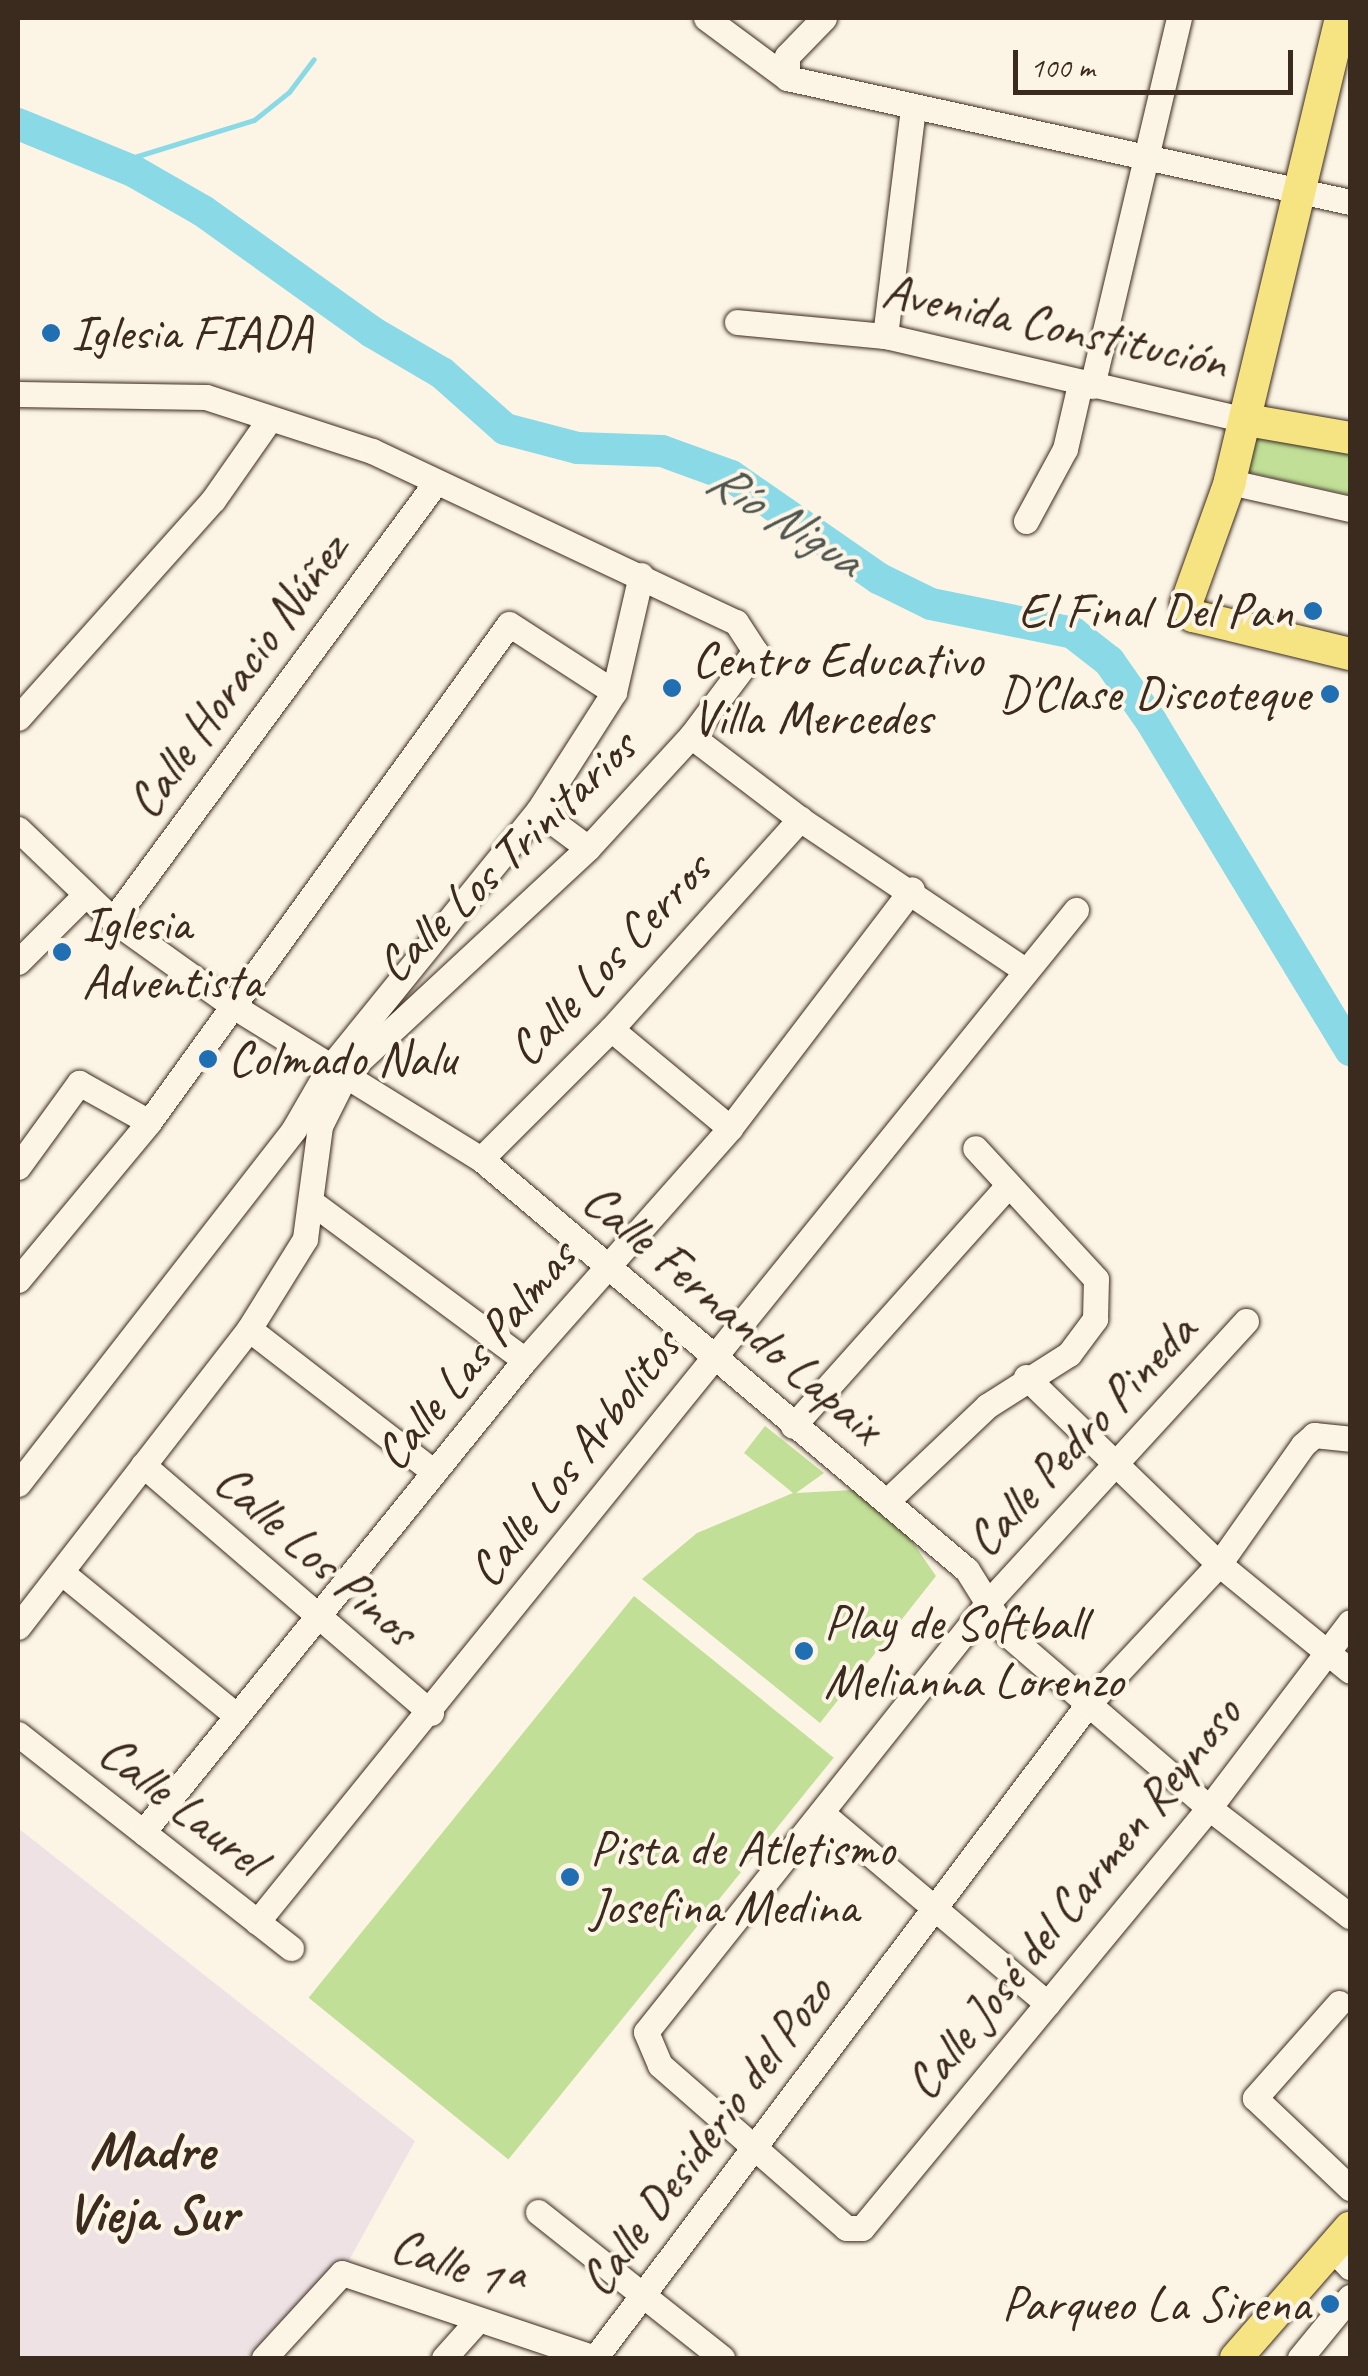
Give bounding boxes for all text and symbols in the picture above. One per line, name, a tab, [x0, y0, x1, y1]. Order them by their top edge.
scale bar	[1018, 30, 1298, 92]
text: 100 m	[1030, 48, 1095, 86]
street label: Avenida Constitución	[877, 260, 1233, 392]
place label: Iglesia FIADA	[71, 303, 313, 363]
marker: Iglesia FIADA	[40, 322, 62, 344]
water label: Río Nigua	[696, 448, 872, 590]
street label: Calle Horacio Núñez	[115, 523, 359, 829]
place label: El Final Del Pan	[1018, 581, 1293, 641]
marker: El Final Del Pan	[1302, 600, 1324, 622]
place label: Centro Educativo Villa Mercedes	[692, 629, 980, 746]
place label: D'Clase Discoteque	[999, 664, 1310, 724]
marker: Centro Educativo Villa Mercedes	[661, 677, 683, 699]
marker: D'Clase Discoteque	[1319, 683, 1341, 705]
street label: Calle Los Trinitarios	[364, 718, 648, 994]
street label: Calle Los Cerros	[495, 840, 723, 1078]
place label: Iglesia Adventista	[82, 893, 262, 1010]
marker: Iglesia Adventista	[51, 941, 73, 963]
place label: Colmado Nalu	[228, 1029, 456, 1089]
marker: Colmado Nalu	[197, 1048, 219, 1070]
street label: Calle Fernando Lapaix	[572, 1171, 894, 1455]
street label: Calle Las Palmas	[361, 1228, 589, 1482]
street label: Calle Pedro Pineda	[954, 1302, 1208, 1568]
street label: Calle Los Arbolitos	[455, 1317, 693, 1599]
street label: Calle Los Pinos	[202, 1451, 430, 1659]
place label: Play de Softball Melianna Lorenzo	[824, 1592, 1123, 1710]
marker: Play de Softball Melianna Lorenzo	[793, 1640, 815, 1662]
street label: Calle José del Carmen Reynoso	[891, 1683, 1255, 2113]
street label: Calle Laurel	[87, 1721, 277, 1889]
place label: Pista de Atletismo Josefina Medina	[590, 1818, 894, 1936]
marker: Pista de Atletismo Josefina Medina	[559, 1866, 581, 1888]
street label: Calle Desiderio del Pozo	[566, 1964, 846, 2308]
district label: Madre Vieja Sur	[67, 2117, 237, 2246]
street label: Calle 1ª	[383, 2214, 527, 2314]
place label: Parqueo La Sirena	[998, 2274, 1310, 2334]
marker: Parqueo La Sirena	[1319, 2293, 1341, 2315]

